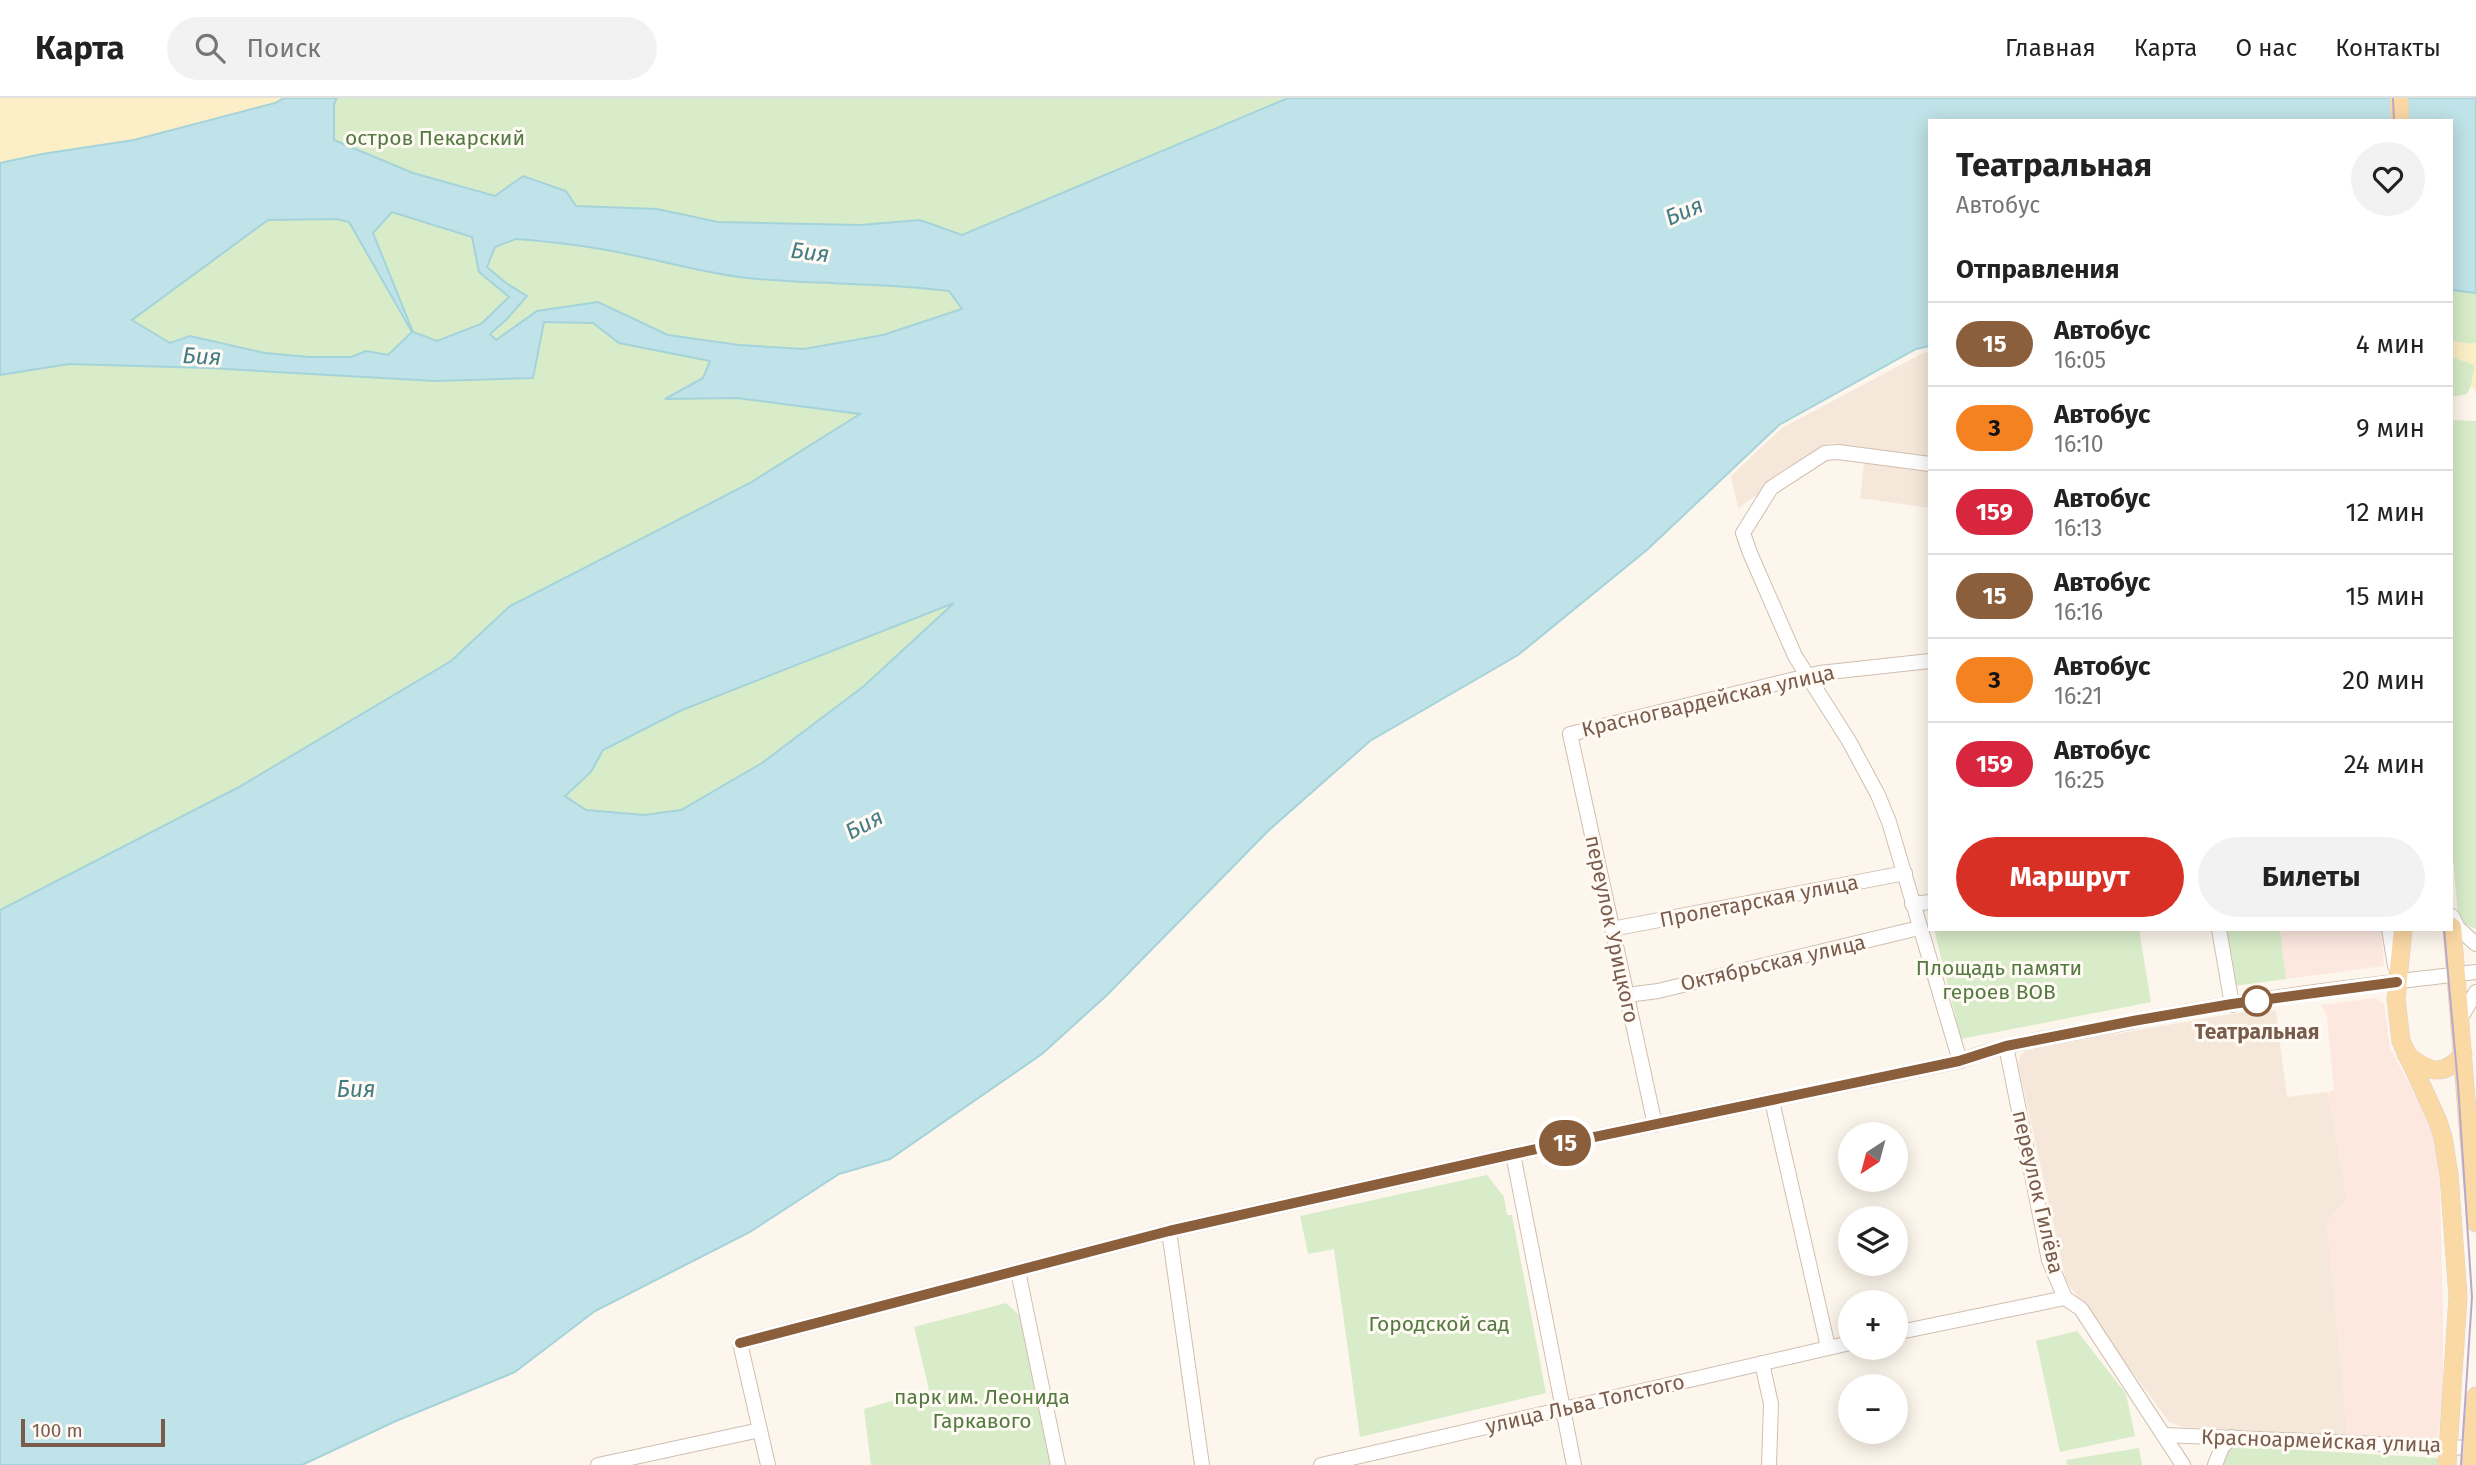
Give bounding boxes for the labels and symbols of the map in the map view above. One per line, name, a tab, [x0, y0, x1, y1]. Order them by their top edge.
park label: остров Пекарский	[345, 125, 525, 151]
water label: Бия	[1661, 190, 1707, 232]
water label: Бия	[789, 236, 831, 268]
water label: Бия	[182, 341, 222, 371]
street label: Красногвардейская улица	[1579, 659, 1837, 743]
water label: Бия	[840, 802, 888, 846]
street label: переулок Урицкого	[1579, 833, 1645, 1025]
street label: Пролетарская улица	[1657, 869, 1861, 933]
street label: Октябрьская улица	[1678, 929, 1868, 997]
park label: Площадь памяти героев ВОВ	[1916, 955, 2082, 1005]
marker: Театральная	[2242, 986, 2272, 1016]
place label: Театральная	[2195, 1019, 2319, 1045]
water label: Бия	[337, 1075, 375, 1103]
street label: переулок Гилёва	[2007, 1108, 2069, 1276]
line badge: 15	[1534, 1120, 1596, 1166]
north arrow	[1838, 1122, 1908, 1192]
park label: Городской сад	[1368, 1311, 1510, 1337]
street label: улица Льва Толстого	[1483, 1368, 1687, 1440]
park label: парк им. Леонида Гаркавого	[894, 1384, 1070, 1434]
scale bar	[21, 1416, 164, 1448]
street label: Красноармейская улица	[2200, 1424, 2442, 1458]

